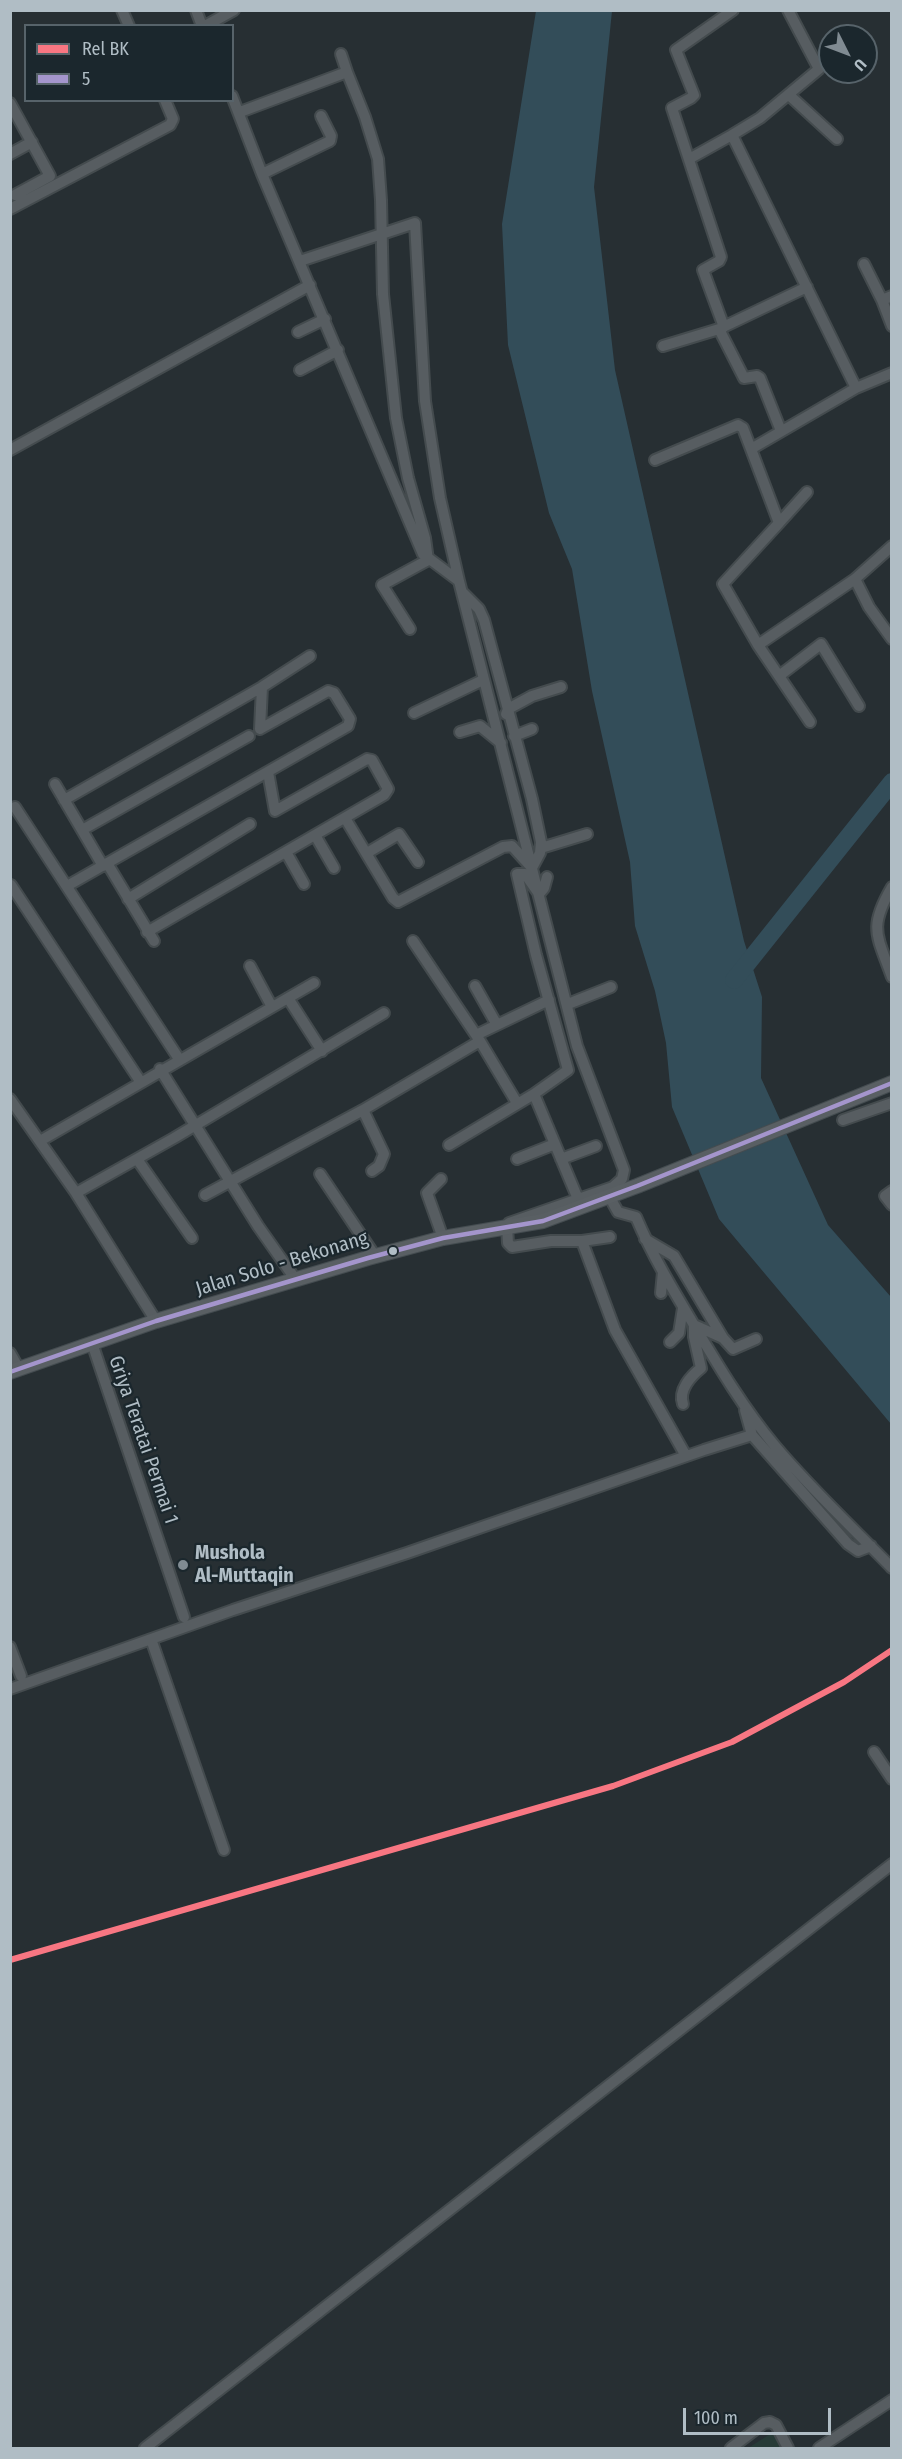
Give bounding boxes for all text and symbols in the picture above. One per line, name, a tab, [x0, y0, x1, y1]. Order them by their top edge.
legend	[24, 24, 234, 102]
north arrow	[818, 24, 878, 84]
text: Rel BK	[82, 38, 129, 60]
text: U	[850, 55, 870, 75]
text: 5	[82, 68, 90, 90]
street label: Jalan Solo - Bekonang	[193, 1226, 371, 1302]
unlabelled marker	[387, 1245, 399, 1257]
street label: Griya Teratai Permai 1	[103, 1353, 183, 1527]
place label: Mushola Al-Muttaqin	[195, 1541, 294, 1588]
marker: Mushola Al-Muttaqin	[176, 1558, 190, 1572]
scale bar	[686, 2396, 834, 2434]
text: 100 m	[694, 2407, 738, 2429]

